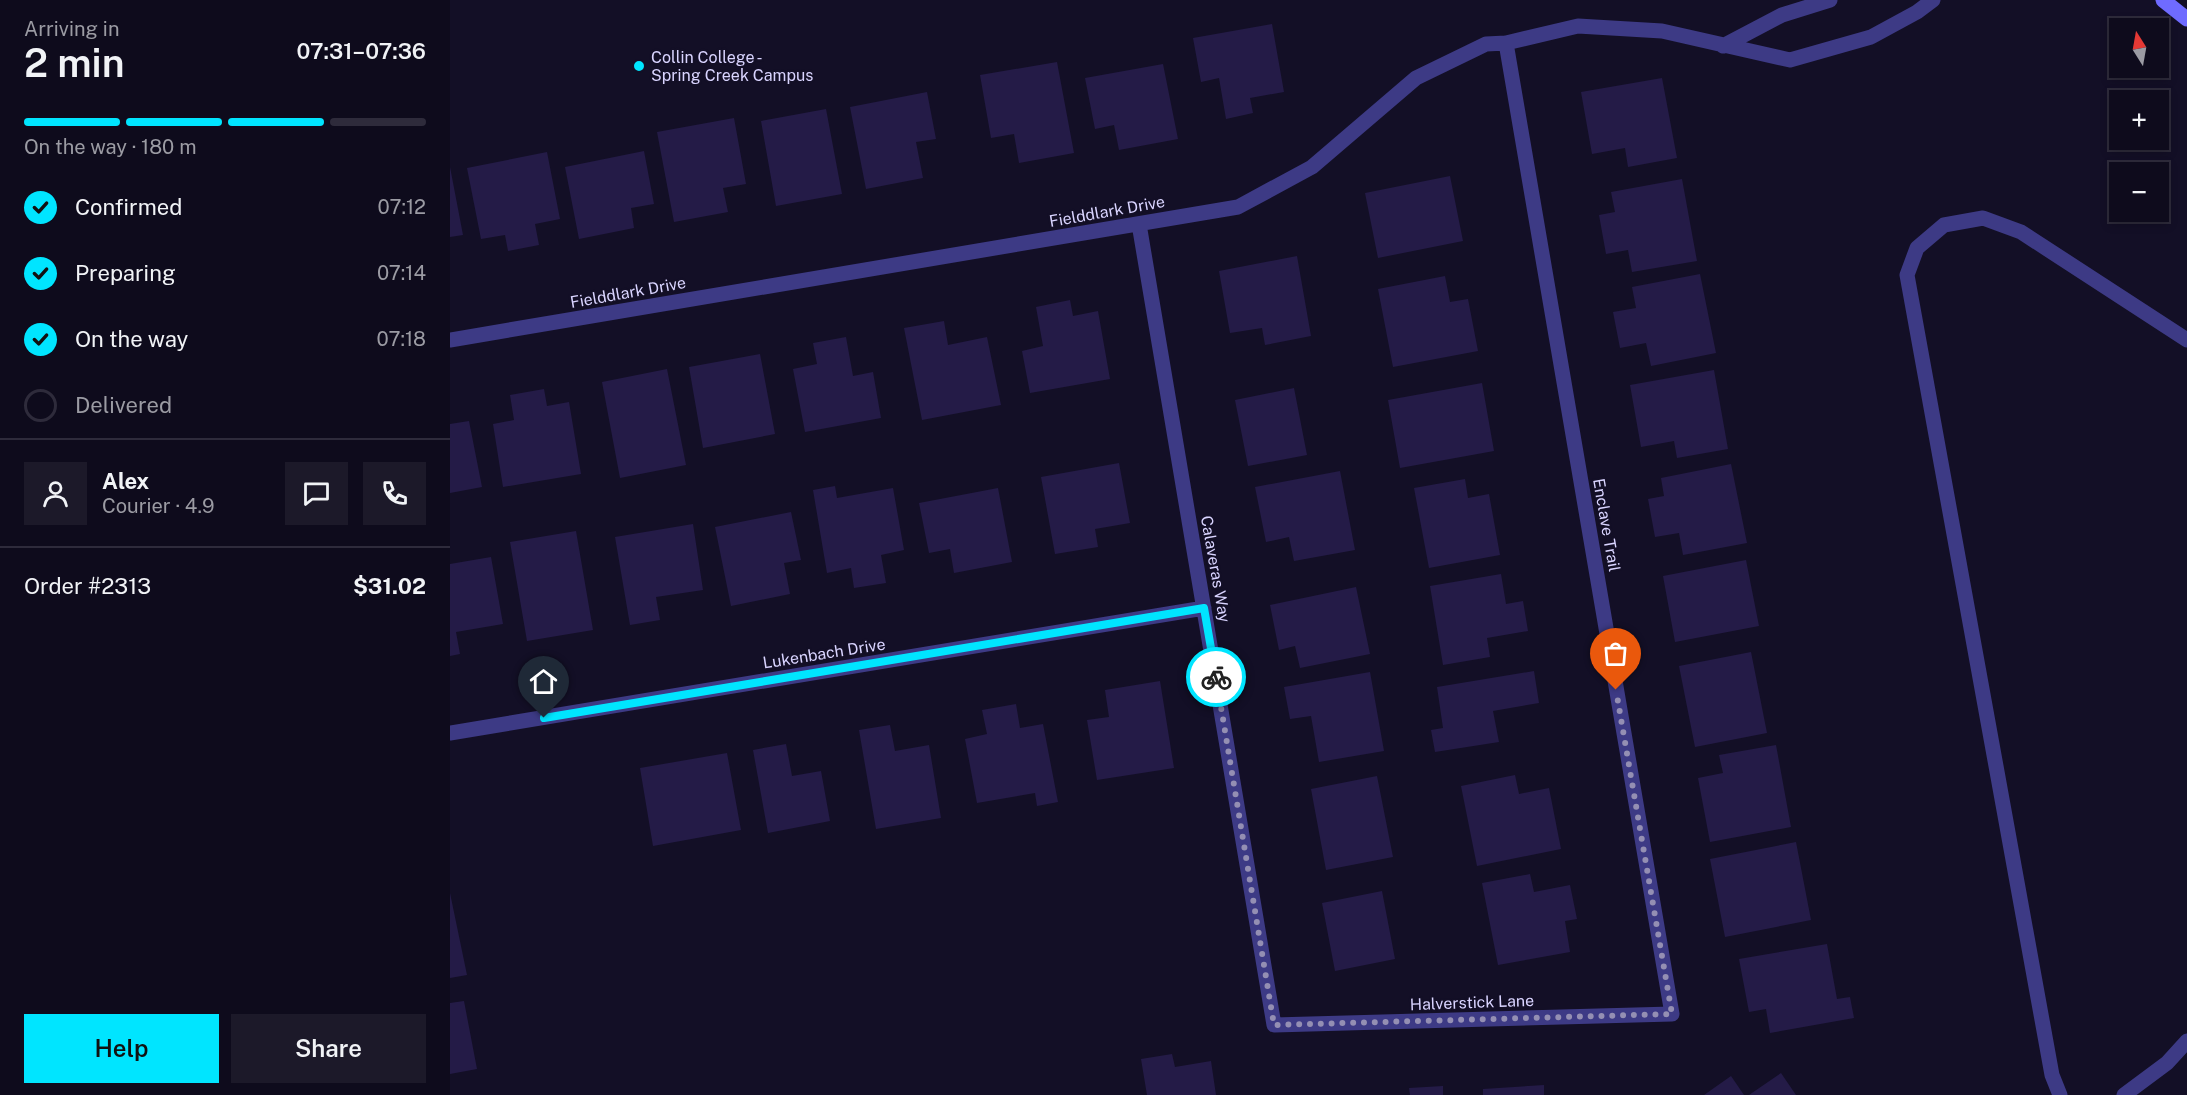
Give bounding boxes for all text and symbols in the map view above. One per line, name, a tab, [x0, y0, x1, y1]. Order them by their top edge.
text: Arriving in	[24, 17, 119, 41]
north arrow	[2109, 18, 2169, 78]
map controls	[2109, 18, 2169, 222]
text: 07:31–07:36	[297, 38, 426, 64]
text: 2 min	[24, 40, 125, 86]
place label: Collin College - Spring Creek Campus	[651, 48, 813, 85]
marker: Collin College - Spring Creek Campus	[632, 59, 646, 73]
button: +	[2109, 90, 2169, 150]
text: On the way · 180 m	[24, 135, 196, 159]
button: −	[2109, 162, 2169, 222]
icon: check	[24, 191, 57, 224]
street label: Fielddlark Drive	[1048, 192, 1166, 231]
text: Confirmed	[75, 194, 182, 220]
text: 07:12	[378, 195, 426, 219]
icon: check	[24, 257, 57, 290]
text: Preparing	[75, 260, 176, 286]
text: 07:14	[377, 261, 426, 285]
street label: Fielddlark Drive	[569, 273, 687, 312]
icon: check	[24, 323, 57, 356]
text: On the way	[75, 326, 188, 352]
text: 07:18	[377, 327, 426, 351]
text: Delivered	[75, 392, 172, 418]
button: person	[24, 462, 87, 525]
button: chat	[285, 462, 348, 525]
button: phone	[363, 462, 426, 525]
text: Alex	[102, 468, 149, 494]
street label: Enclave Trail	[1589, 477, 1624, 573]
text: Courier · 4.9	[102, 494, 214, 518]
street label: Calaveras Way	[1197, 514, 1234, 624]
text: Order #2313	[24, 573, 151, 599]
text: $31.02	[353, 573, 426, 599]
pin	[1590, 628, 1641, 690]
street label: Lukenbach Drive	[761, 634, 887, 673]
icon: bag	[1599, 637, 1632, 670]
courier	[1186, 647, 1246, 707]
pin	[518, 656, 569, 718]
icon: bike	[1200, 661, 1233, 694]
icon: home	[527, 665, 560, 698]
street label: Halverstick Lane	[1410, 991, 1535, 1014]
button: Help	[24, 1014, 219, 1083]
button: Share	[231, 1014, 426, 1083]

